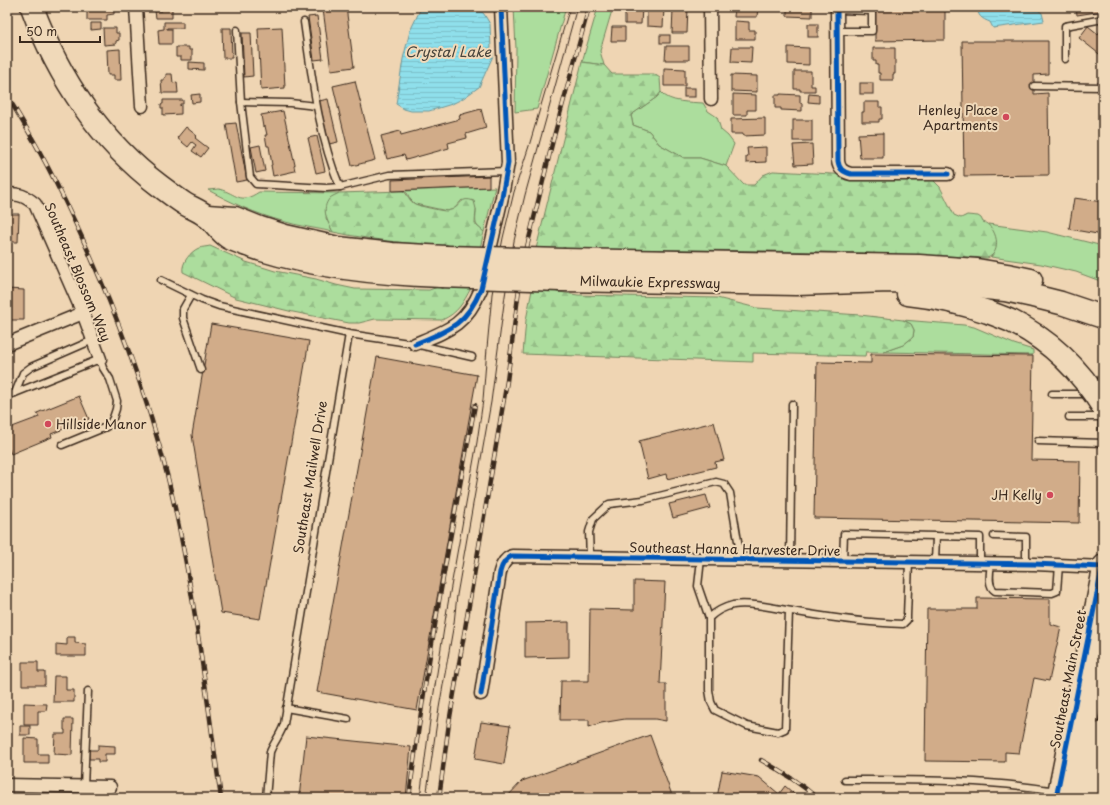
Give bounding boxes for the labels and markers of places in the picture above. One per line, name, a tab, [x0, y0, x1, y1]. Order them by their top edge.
place label: Henley Place Apartments	[918, 100, 998, 134]
marker: Henley Place Apartments	[1001, 112, 1011, 122]
place label: Hillside Manor	[56, 414, 148, 433]
marker: Hillside Manor	[43, 419, 53, 429]
place label: JH Kelly	[991, 485, 1042, 504]
marker: JH Kelly	[1045, 490, 1055, 500]

